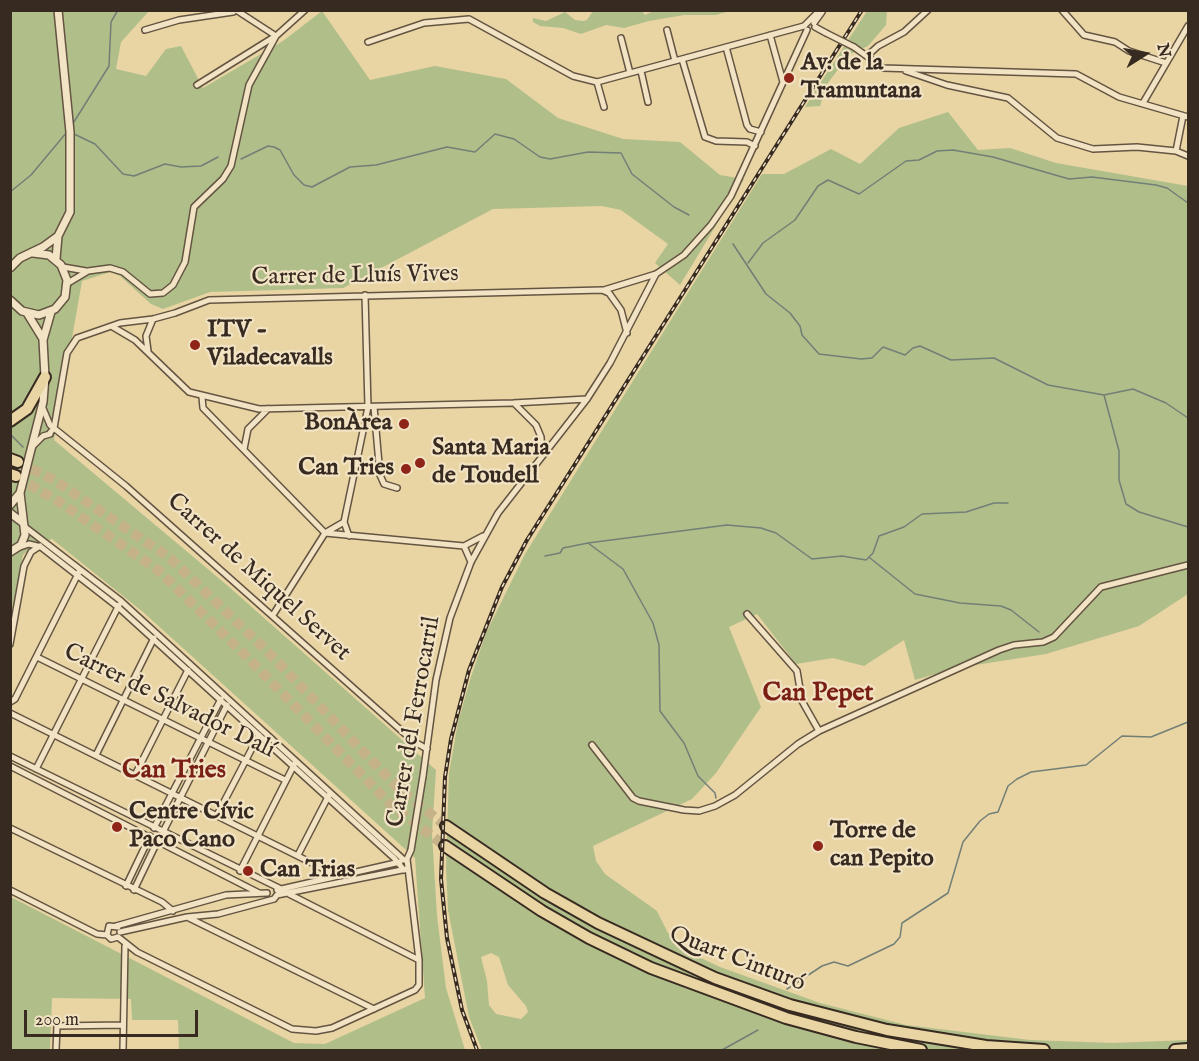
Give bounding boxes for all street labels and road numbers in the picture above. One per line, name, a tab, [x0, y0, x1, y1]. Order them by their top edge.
street label: Carrer de Lluís Vives	[251, 261, 459, 293]
street label: Carrer de Miquel Servet	[160, 488, 356, 668]
street label: Carrer del Ferrocarril	[382, 614, 448, 830]
street label: Carrer de Salvador Dalí	[59, 638, 279, 766]
street label: Quart Cinturó	[665, 921, 809, 999]

